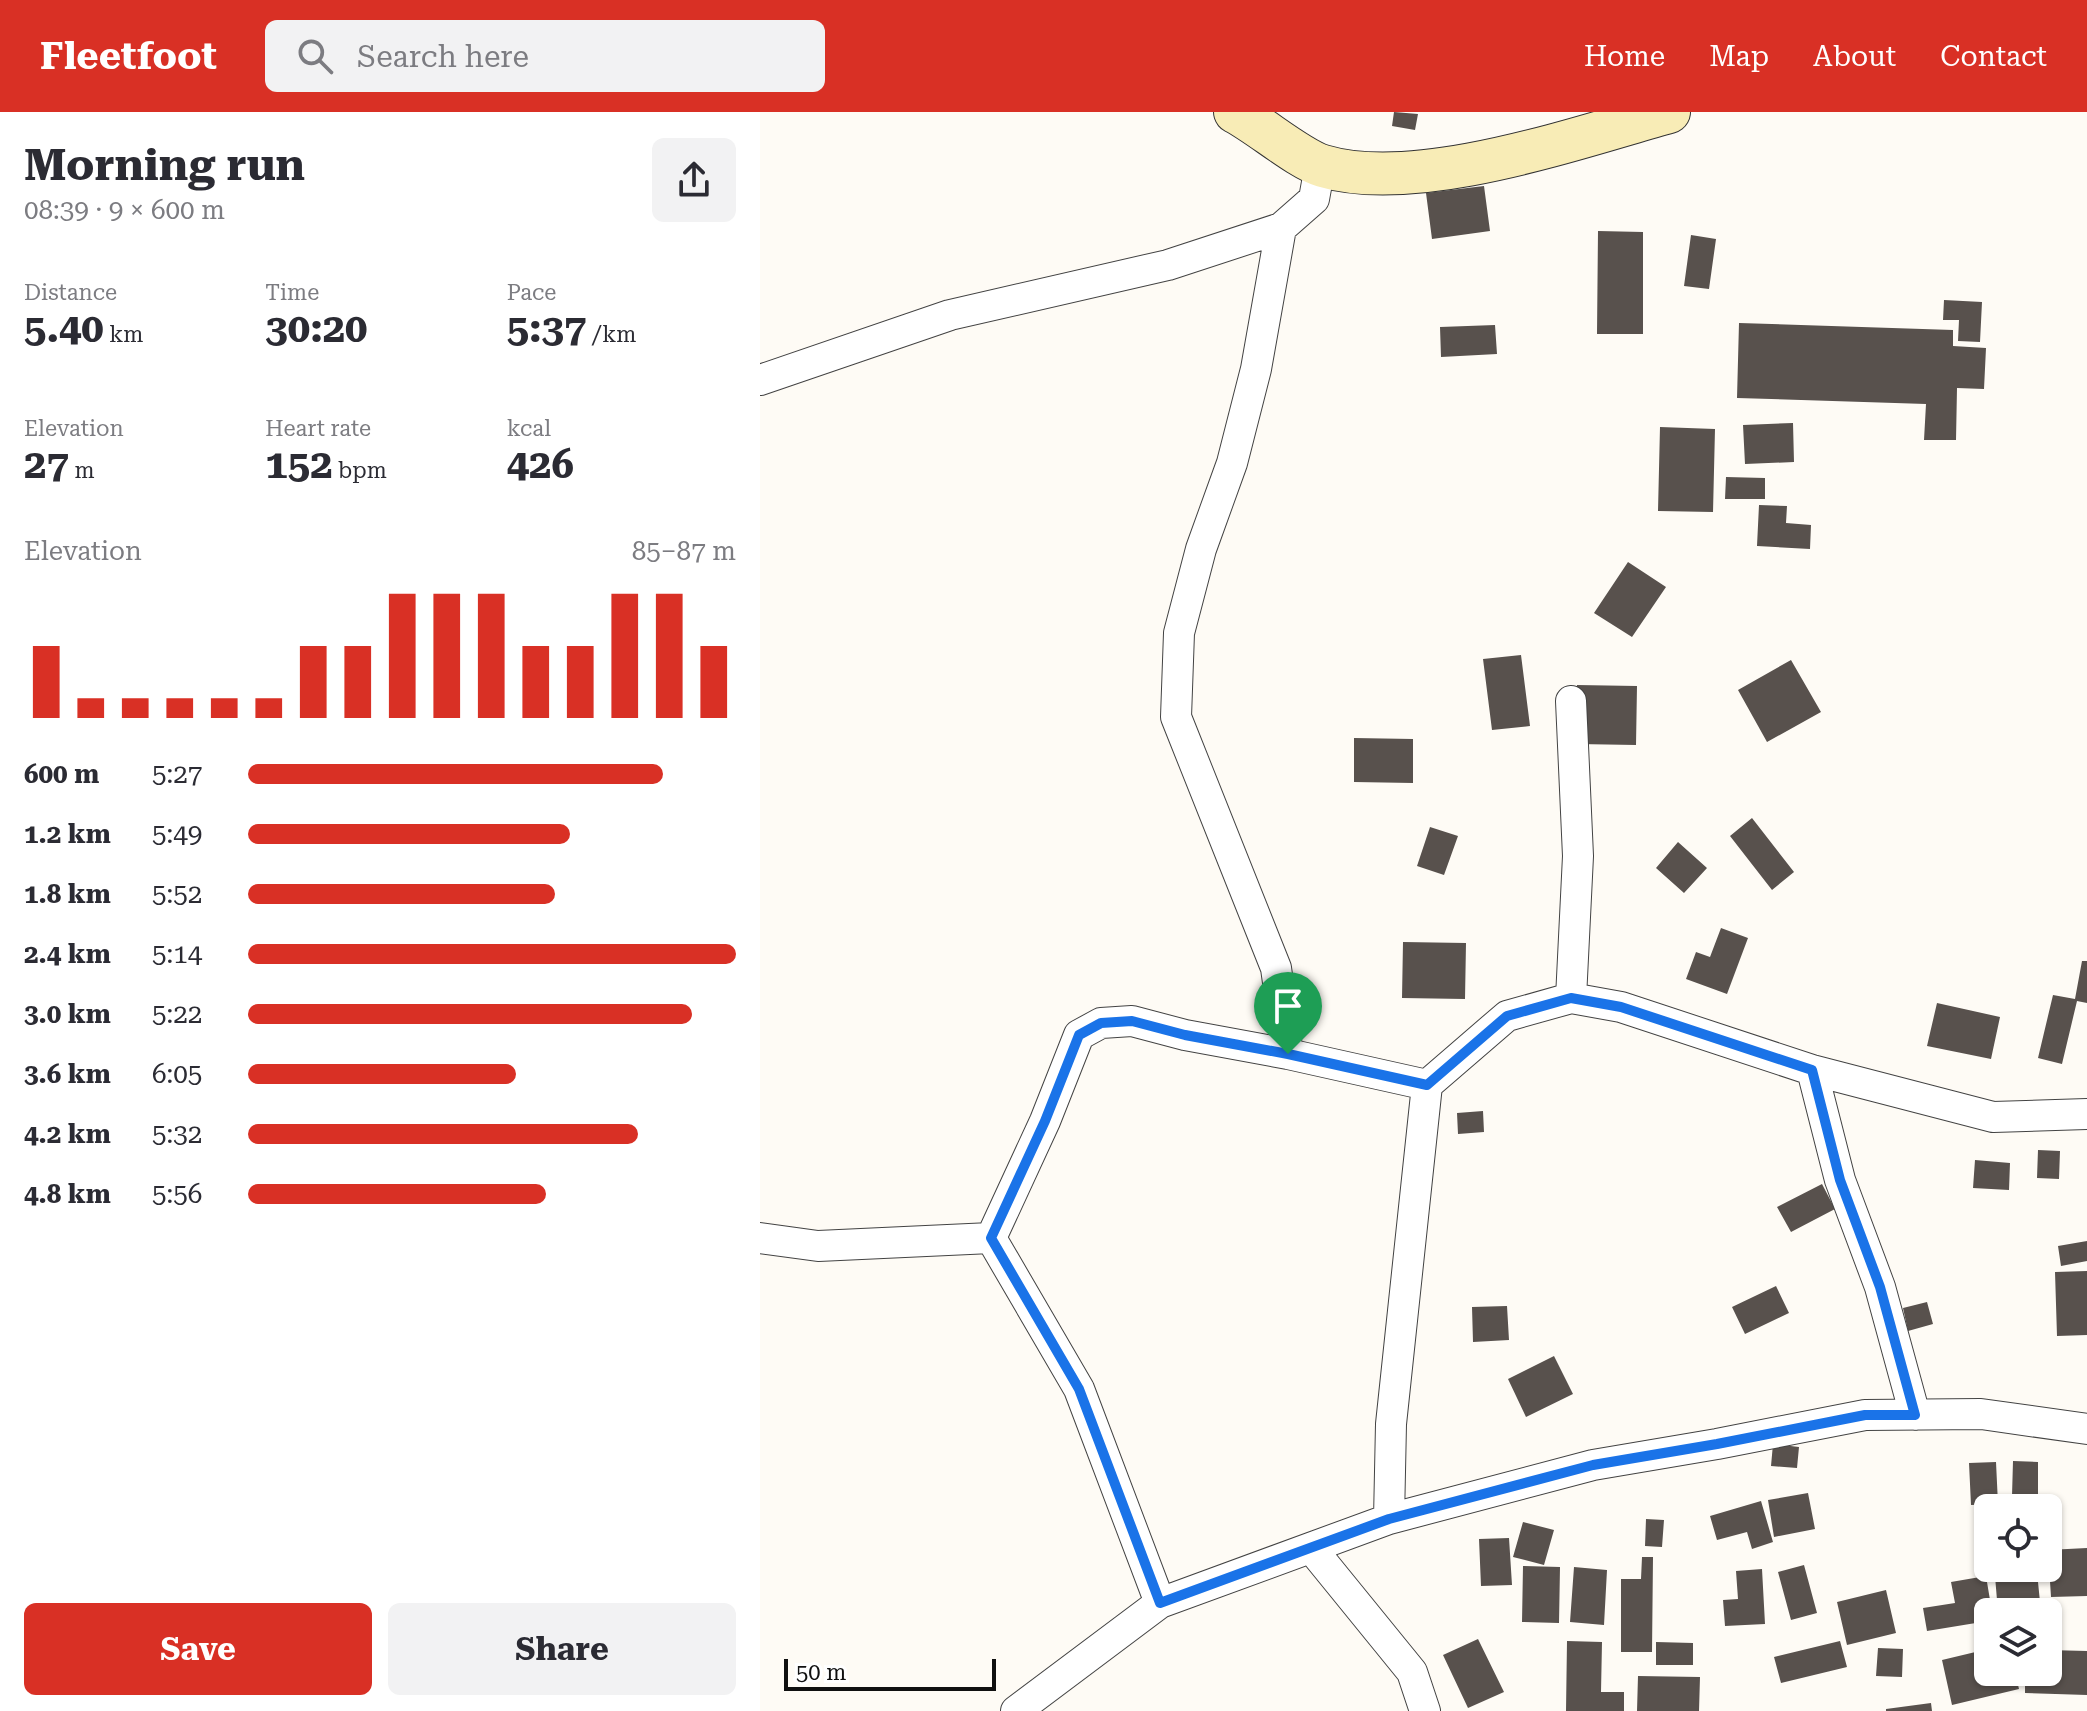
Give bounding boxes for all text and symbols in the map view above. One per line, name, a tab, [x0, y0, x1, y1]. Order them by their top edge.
search box	[265, 20, 825, 92]
text: Fleetfoot	[40, 34, 217, 78]
icon: search	[293, 34, 337, 78]
text: Search here	[357, 39, 529, 74]
text: Home	[1584, 40, 1665, 73]
text: Map	[1709, 40, 1769, 73]
text: About	[1813, 40, 1896, 73]
text: Contact	[1940, 40, 2047, 73]
button: share	[652, 138, 736, 222]
text: Morning run	[24, 139, 305, 191]
text: 08:39 · 9 × 600 m	[24, 195, 225, 225]
text: Distance	[24, 280, 117, 305]
text: Time	[265, 280, 319, 305]
text: Pace	[507, 280, 556, 305]
text: 5.40	[24, 305, 104, 352]
text: 30:20	[265, 305, 367, 352]
text: 5:37	[507, 305, 586, 352]
text: km	[104, 322, 143, 347]
text: /km	[586, 322, 636, 347]
text: Elevation	[24, 416, 124, 441]
text: Heart rate	[265, 416, 371, 441]
text: kcal	[507, 416, 551, 441]
text: 27	[24, 441, 69, 488]
text: 152	[265, 441, 333, 488]
text: 426	[507, 441, 574, 488]
text: m	[69, 458, 94, 483]
text: bpm	[333, 458, 387, 483]
text: Elevation	[24, 536, 142, 566]
text: 85–87 m	[632, 536, 736, 566]
text: 600 m	[24, 759, 99, 789]
text: 5:27	[152, 759, 202, 789]
text: 1.2 km	[24, 819, 111, 849]
text: 5:49	[152, 819, 202, 849]
text: 1.8 km	[24, 879, 111, 909]
text: 5:52	[152, 879, 202, 909]
text: 2.4 km	[24, 939, 111, 969]
text: 5:14	[152, 939, 202, 969]
pin	[1254, 972, 1322, 1054]
icon: arrive	[1266, 984, 1310, 1028]
text: 3.0 km	[24, 999, 111, 1029]
text: 5:22	[152, 999, 202, 1029]
text: 3.6 km	[24, 1059, 111, 1089]
text: 6:05	[152, 1059, 202, 1089]
text: 4.2 km	[24, 1119, 111, 1149]
text: 5:32	[152, 1119, 202, 1149]
text: 4.8 km	[24, 1179, 111, 1209]
text: 5:56	[152, 1179, 202, 1209]
map controls	[1974, 1494, 2062, 1686]
button: locate	[1974, 1494, 2062, 1582]
button: layers	[1974, 1598, 2062, 1686]
button: Save	[24, 1603, 372, 1695]
button: Share	[388, 1603, 736, 1695]
scale bar	[784, 1655, 996, 1691]
text: 50 m	[796, 1660, 846, 1685]

